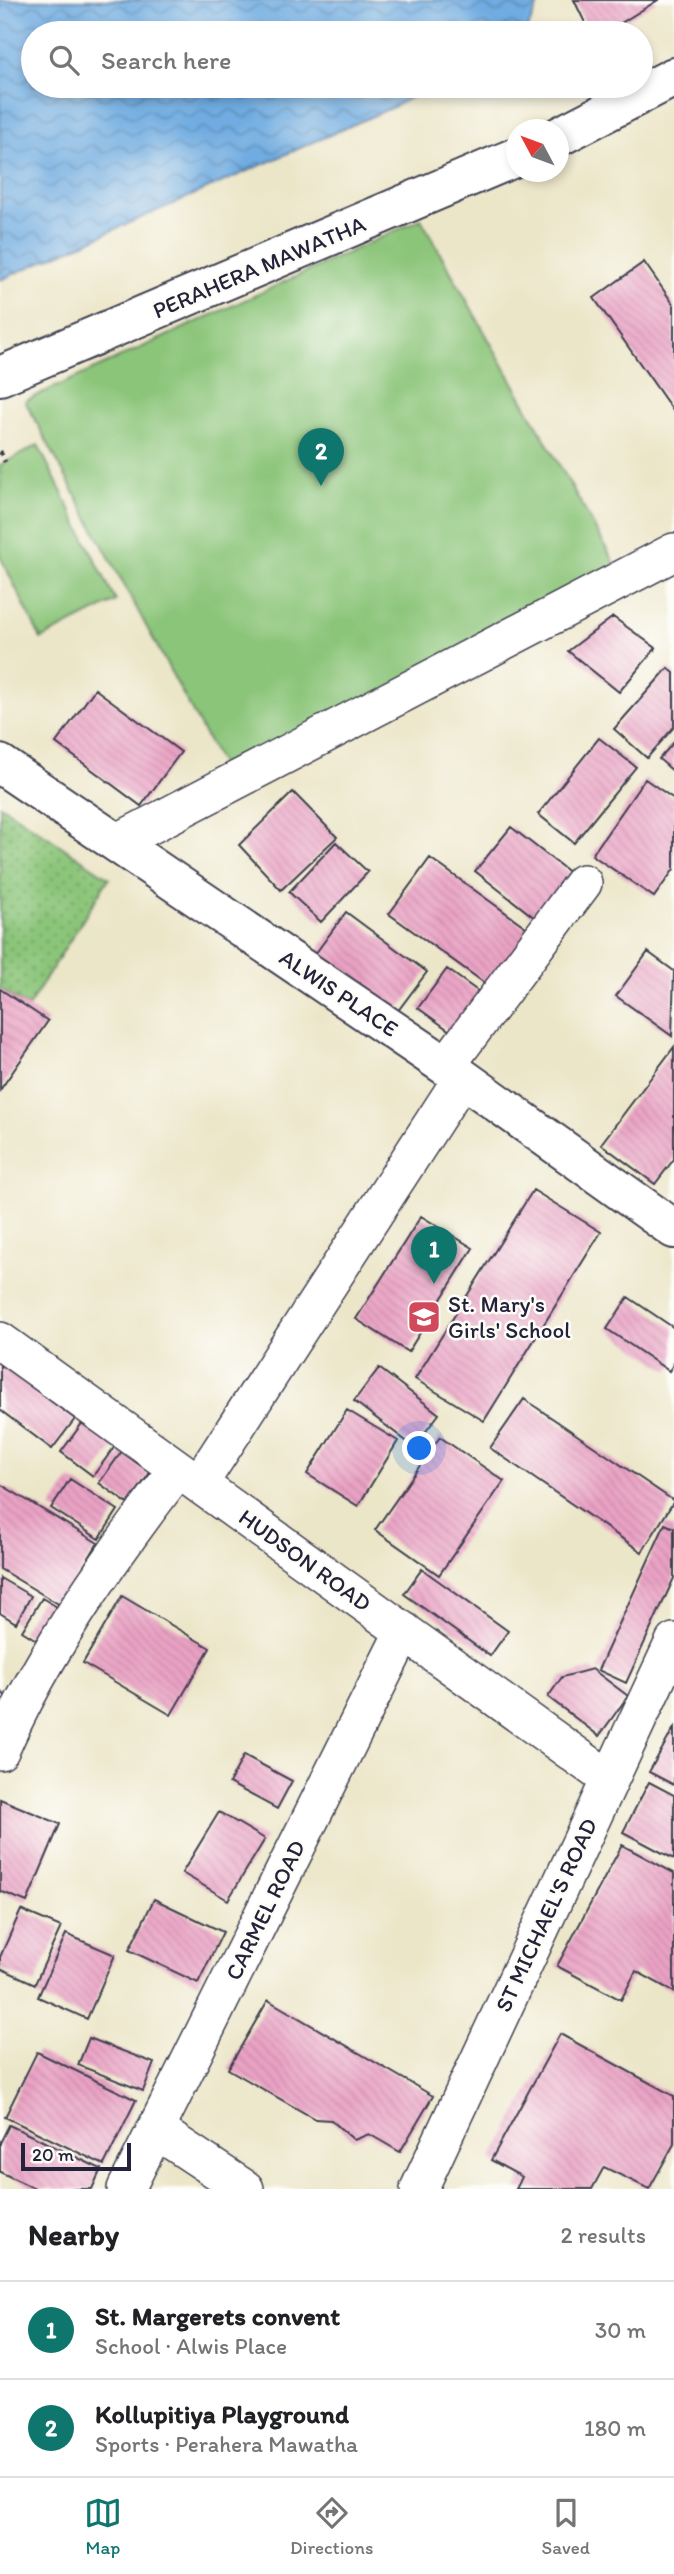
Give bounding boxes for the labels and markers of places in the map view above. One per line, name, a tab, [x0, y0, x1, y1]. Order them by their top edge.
pin: 2	[298, 428, 344, 486]
pin: 1	[411, 1226, 457, 1284]
place label: St. Mary's Girls' School	[448, 1290, 571, 1344]
school or university icon: St. Mary's Girls' School	[405, 1298, 443, 1336]

